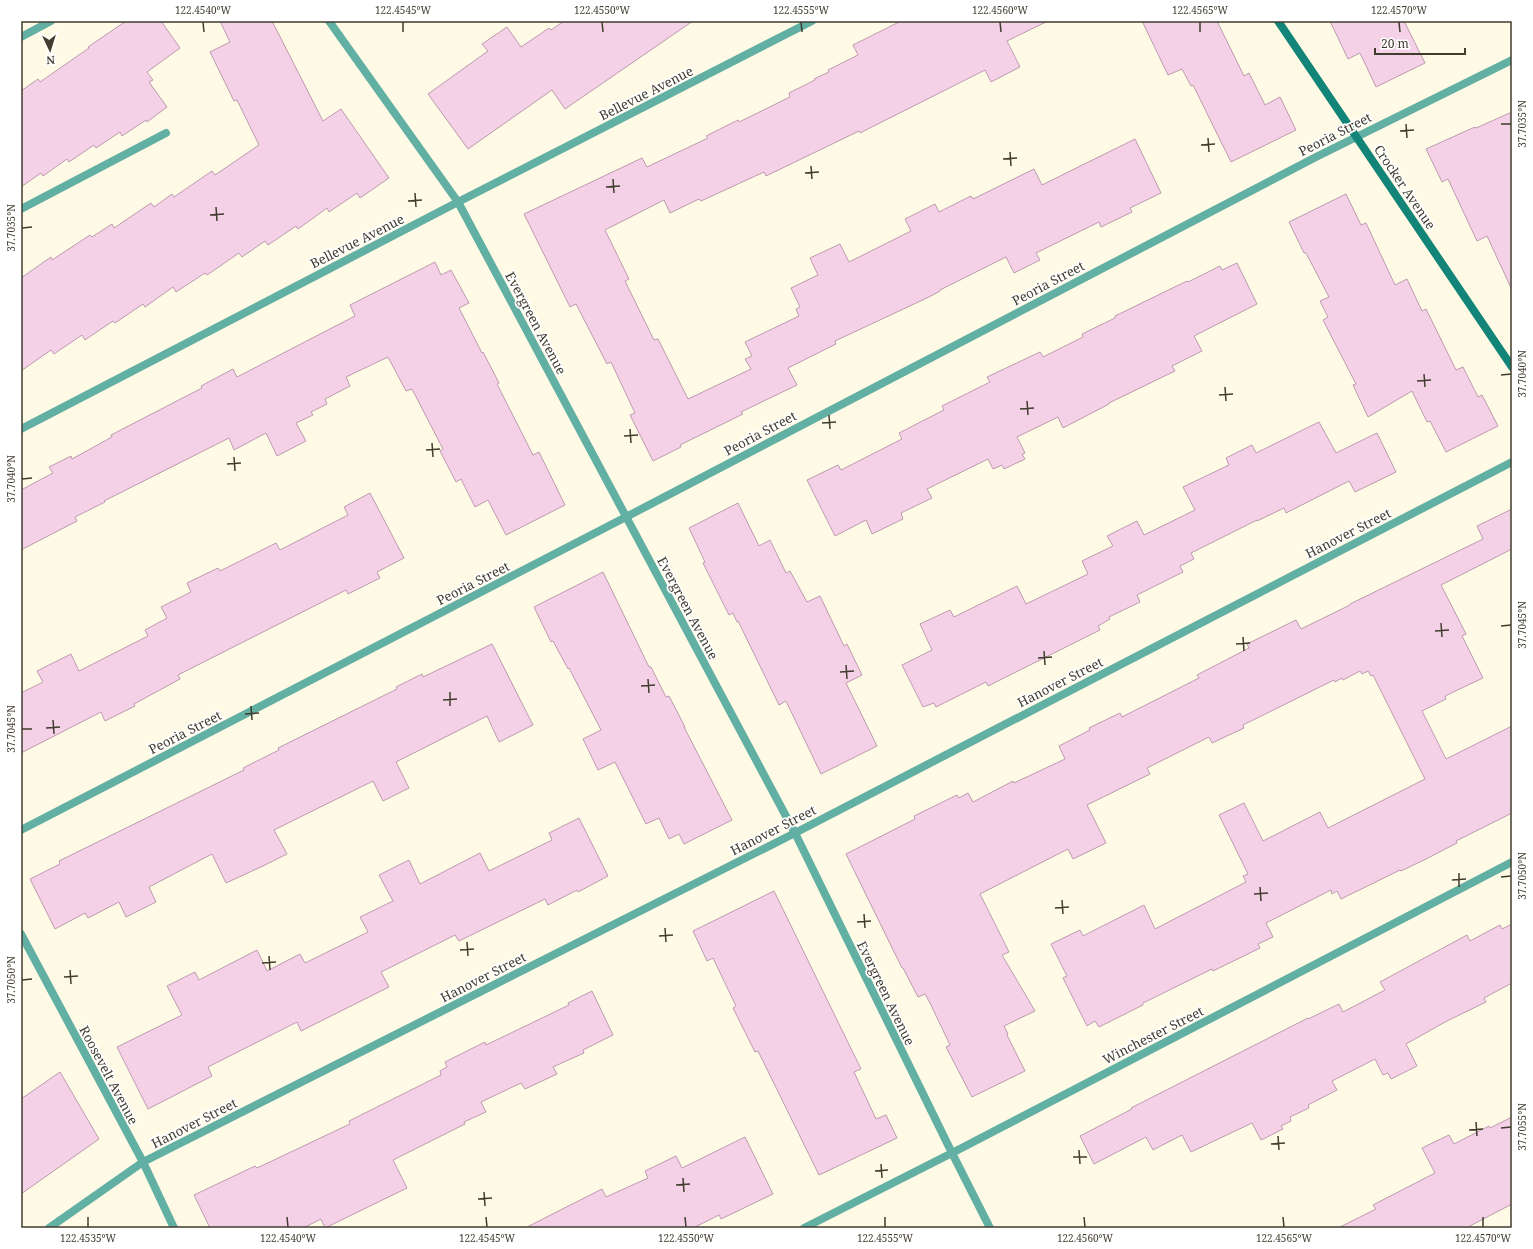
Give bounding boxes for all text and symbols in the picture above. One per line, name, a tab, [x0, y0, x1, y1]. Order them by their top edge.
text: 122.4540°W	[175, 3, 232, 17]
text: 122.4545°W	[375, 3, 432, 17]
text: 122.4550°W	[574, 3, 631, 17]
text: 122.4555°W	[773, 3, 830, 17]
text: 122.4560°W	[972, 3, 1029, 17]
text: 122.4565°W	[1172, 3, 1229, 17]
text: 122.4570°W	[1371, 3, 1428, 17]
north arrow	[30, 30, 70, 70]
scale bar	[1375, 30, 1465, 56]
text: 20 m	[1381, 35, 1409, 52]
text: N	[46, 53, 56, 68]
street label: Bellevue Avenue	[596, 62, 696, 124]
text: 37.7035°N	[1515, 100, 1529, 148]
street label: Peoria Street	[1295, 108, 1375, 160]
street label: Crocker Avenue	[1370, 141, 1440, 233]
text: 37.7035°N	[4, 204, 18, 252]
street label: Bellevue Avenue	[307, 210, 407, 272]
street label: Peoria Street	[1009, 256, 1088, 310]
street label: Evergreen Avenue	[501, 268, 571, 378]
text: 37.7040°N	[1515, 350, 1529, 398]
street label: Peoria Street	[721, 406, 800, 460]
text: 37.7040°N	[4, 455, 18, 503]
street label: Hanover Street	[1302, 504, 1394, 562]
street label: Evergreen Avenue	[653, 553, 723, 663]
street label: Peoria Street	[433, 557, 513, 609]
text: 37.7045°N	[1515, 601, 1529, 649]
street label: Hanover Street	[1014, 653, 1106, 711]
text: 37.7045°N	[4, 705, 18, 753]
street label: Peoria Street	[145, 706, 225, 758]
street label: Hanover Street	[727, 801, 819, 859]
text: 37.7050°N	[1515, 852, 1529, 900]
street label: Evergreen Avenue	[853, 938, 919, 1048]
street label: Hanover Street	[437, 948, 529, 1006]
text: 37.7050°N	[4, 956, 18, 1004]
street label: Winchester Street	[1099, 1002, 1207, 1068]
street label: Roosevelt Avenue	[75, 1023, 143, 1128]
street label: Hanover Street	[148, 1094, 240, 1152]
text: 37.7055°N	[1515, 1103, 1529, 1151]
text: 122.4535°W	[60, 1231, 117, 1245]
text: 122.4540°W	[260, 1231, 317, 1245]
text: 122.4545°W	[459, 1231, 516, 1245]
text: 122.4550°W	[658, 1231, 715, 1245]
text: 122.4555°W	[857, 1231, 914, 1245]
text: 122.4560°W	[1057, 1231, 1114, 1245]
text: 122.4565°W	[1256, 1231, 1313, 1245]
text: 122.4570°W	[1455, 1231, 1512, 1245]

